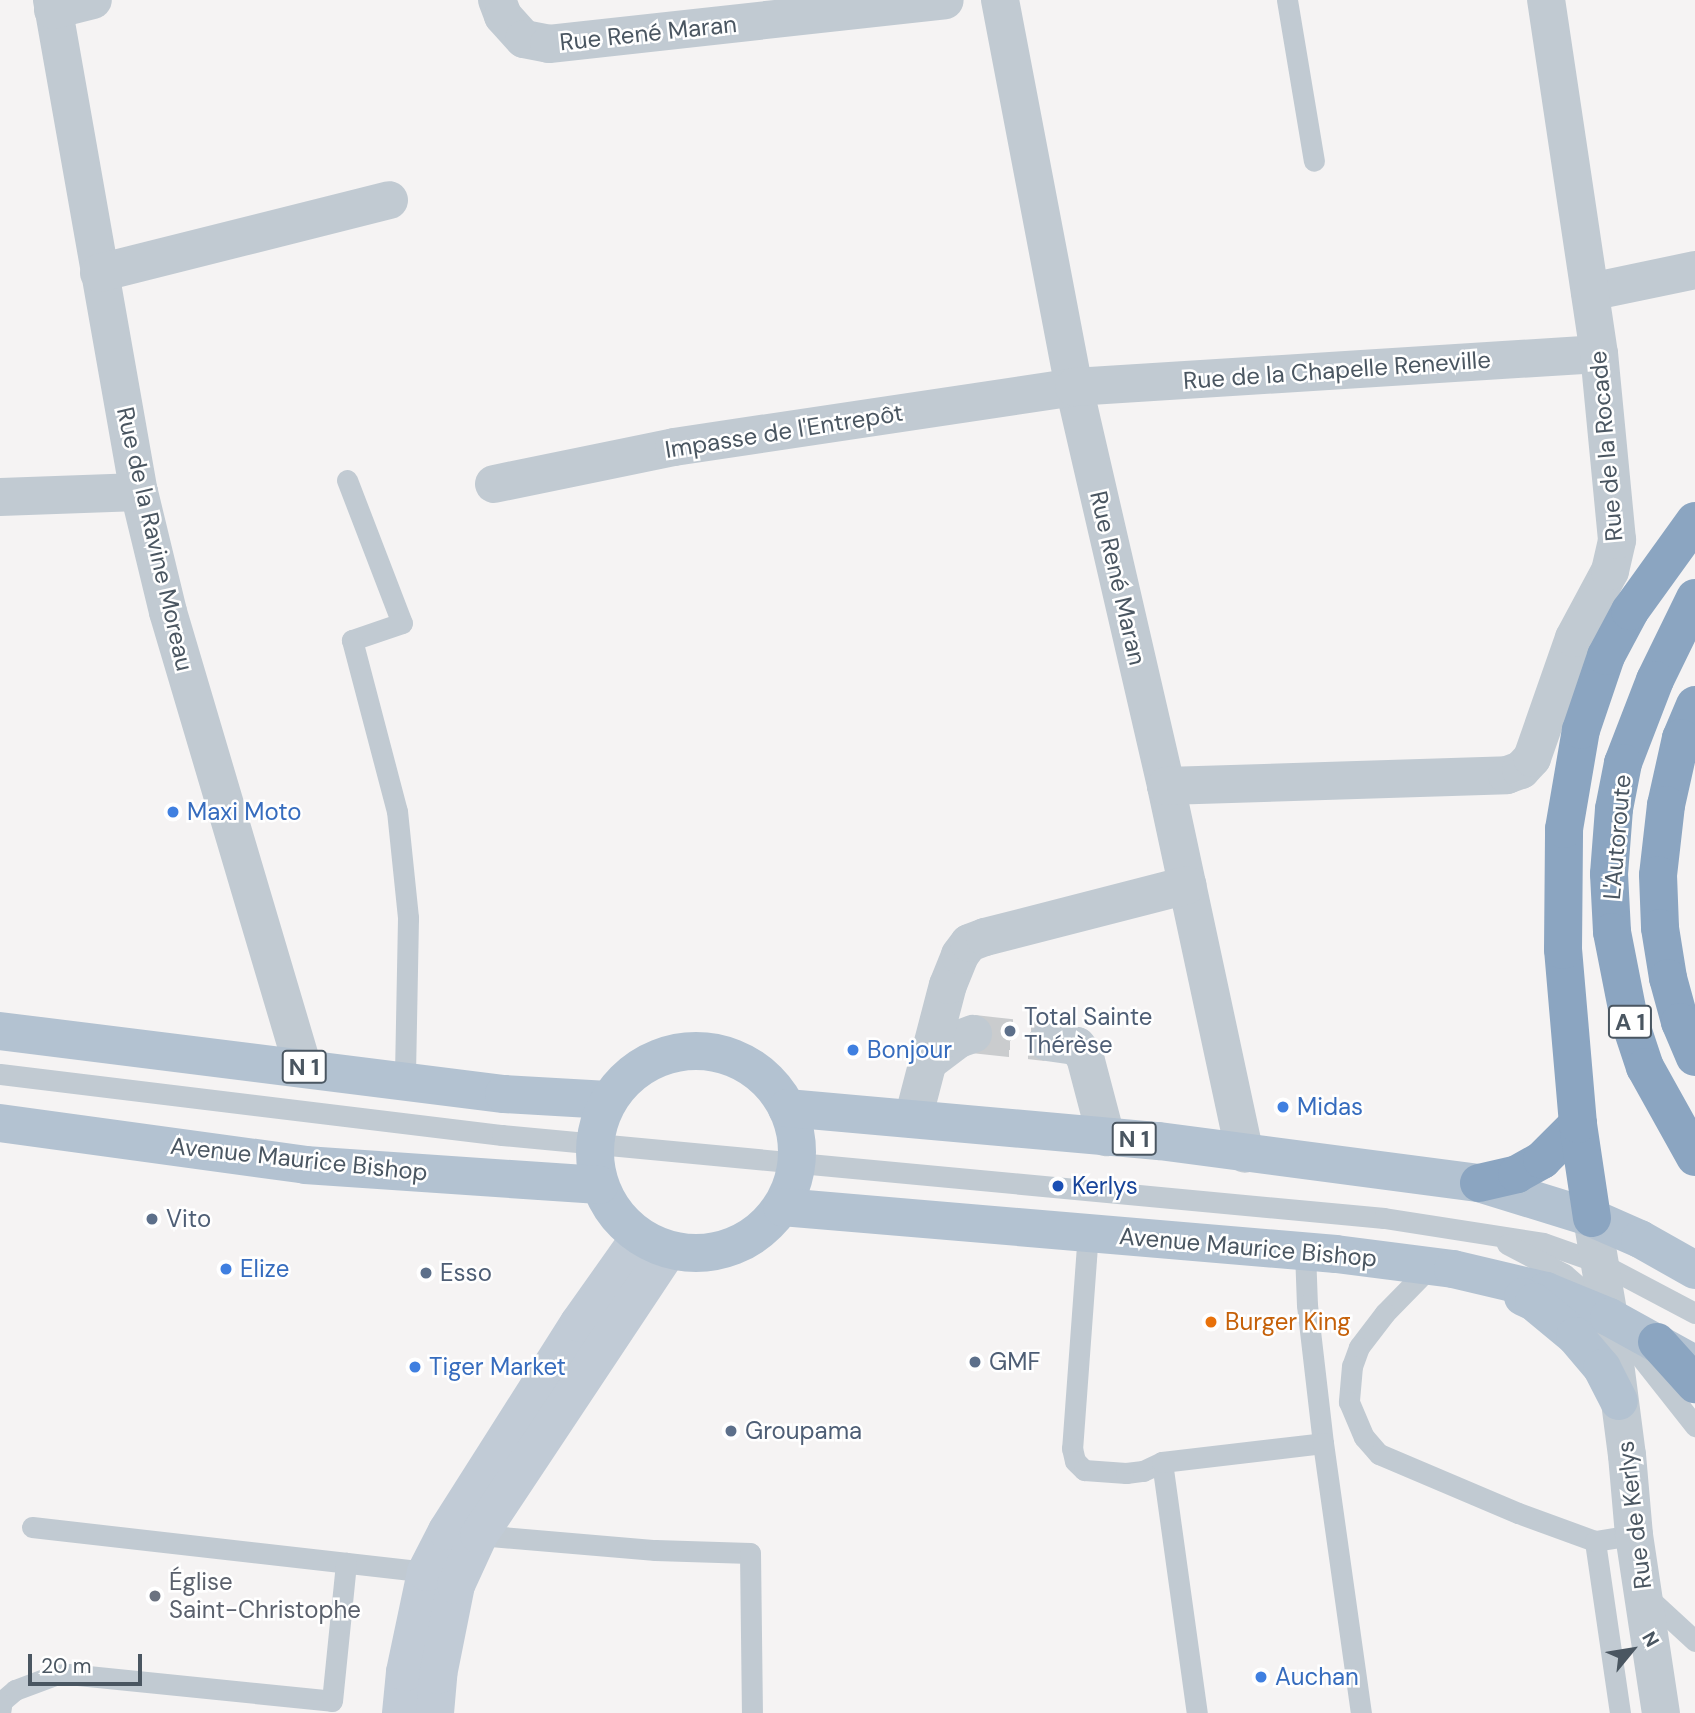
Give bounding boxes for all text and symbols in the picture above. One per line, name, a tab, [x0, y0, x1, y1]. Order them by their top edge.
street label: Rue René Maran	[558, 9, 738, 57]
street label: Rue de la Chapelle Reneville	[1182, 345, 1492, 395]
street label: Rue de la Rocade	[1583, 350, 1629, 542]
street label: Impasse de l'Entrepôt	[663, 398, 905, 464]
street label: Rue de la Ravine Moreau	[111, 404, 199, 674]
street label: Rue René Maran	[1084, 488, 1152, 668]
street label: L'Autoroute	[1597, 773, 1637, 901]
place label: Maxi Moto	[187, 798, 302, 826]
marker: Maxi Moto	[165, 804, 181, 820]
road number: A 1	[1607, 1002, 1653, 1042]
place label: Total Sainte Thérèse	[1024, 1003, 1152, 1059]
marker: Total Sainte Thérèse	[1002, 1023, 1018, 1039]
place label: Bonjour	[867, 1036, 952, 1064]
marker: Bonjour	[845, 1042, 861, 1058]
road number: N 1	[281, 1048, 327, 1086]
place label: Midas	[1297, 1093, 1363, 1121]
marker: Midas	[1275, 1099, 1291, 1115]
road number: N 1	[1111, 1120, 1157, 1158]
street label: Avenue Maurice Bishop	[169, 1131, 429, 1187]
place label: Kerlys	[1072, 1172, 1138, 1200]
marker: Kerlys	[1050, 1178, 1066, 1194]
place label: Vito	[166, 1205, 211, 1233]
marker: Vito	[144, 1211, 160, 1227]
street label: Avenue Maurice Bishop	[1118, 1221, 1378, 1273]
place label: Elize	[240, 1255, 289, 1283]
place label: Esso	[440, 1259, 492, 1287]
marker: Elize	[218, 1261, 234, 1277]
marker: Esso	[418, 1265, 434, 1281]
place label: Burger King	[1225, 1308, 1351, 1336]
marker: Burger King	[1203, 1314, 1219, 1330]
place label: GMF	[989, 1348, 1040, 1376]
place label: Tiger Market	[429, 1353, 566, 1381]
marker: GMF	[967, 1354, 983, 1370]
marker: Tiger Market	[407, 1359, 423, 1375]
place label: Groupama	[745, 1417, 862, 1445]
marker: Groupama	[723, 1423, 739, 1439]
street label: Rue de Kerlys	[1611, 1439, 1657, 1591]
place label: Église Saint-Christophe	[169, 1568, 361, 1624]
marker: Église Saint-Christophe	[147, 1588, 163, 1604]
north arrow	[1597, 1615, 1667, 1685]
text: N	[1636, 1627, 1665, 1651]
scale bar	[32, 1640, 145, 1684]
text: 20 m	[41, 1652, 92, 1680]
place label: Auchan	[1275, 1663, 1359, 1691]
marker: Auchan	[1253, 1669, 1269, 1685]

